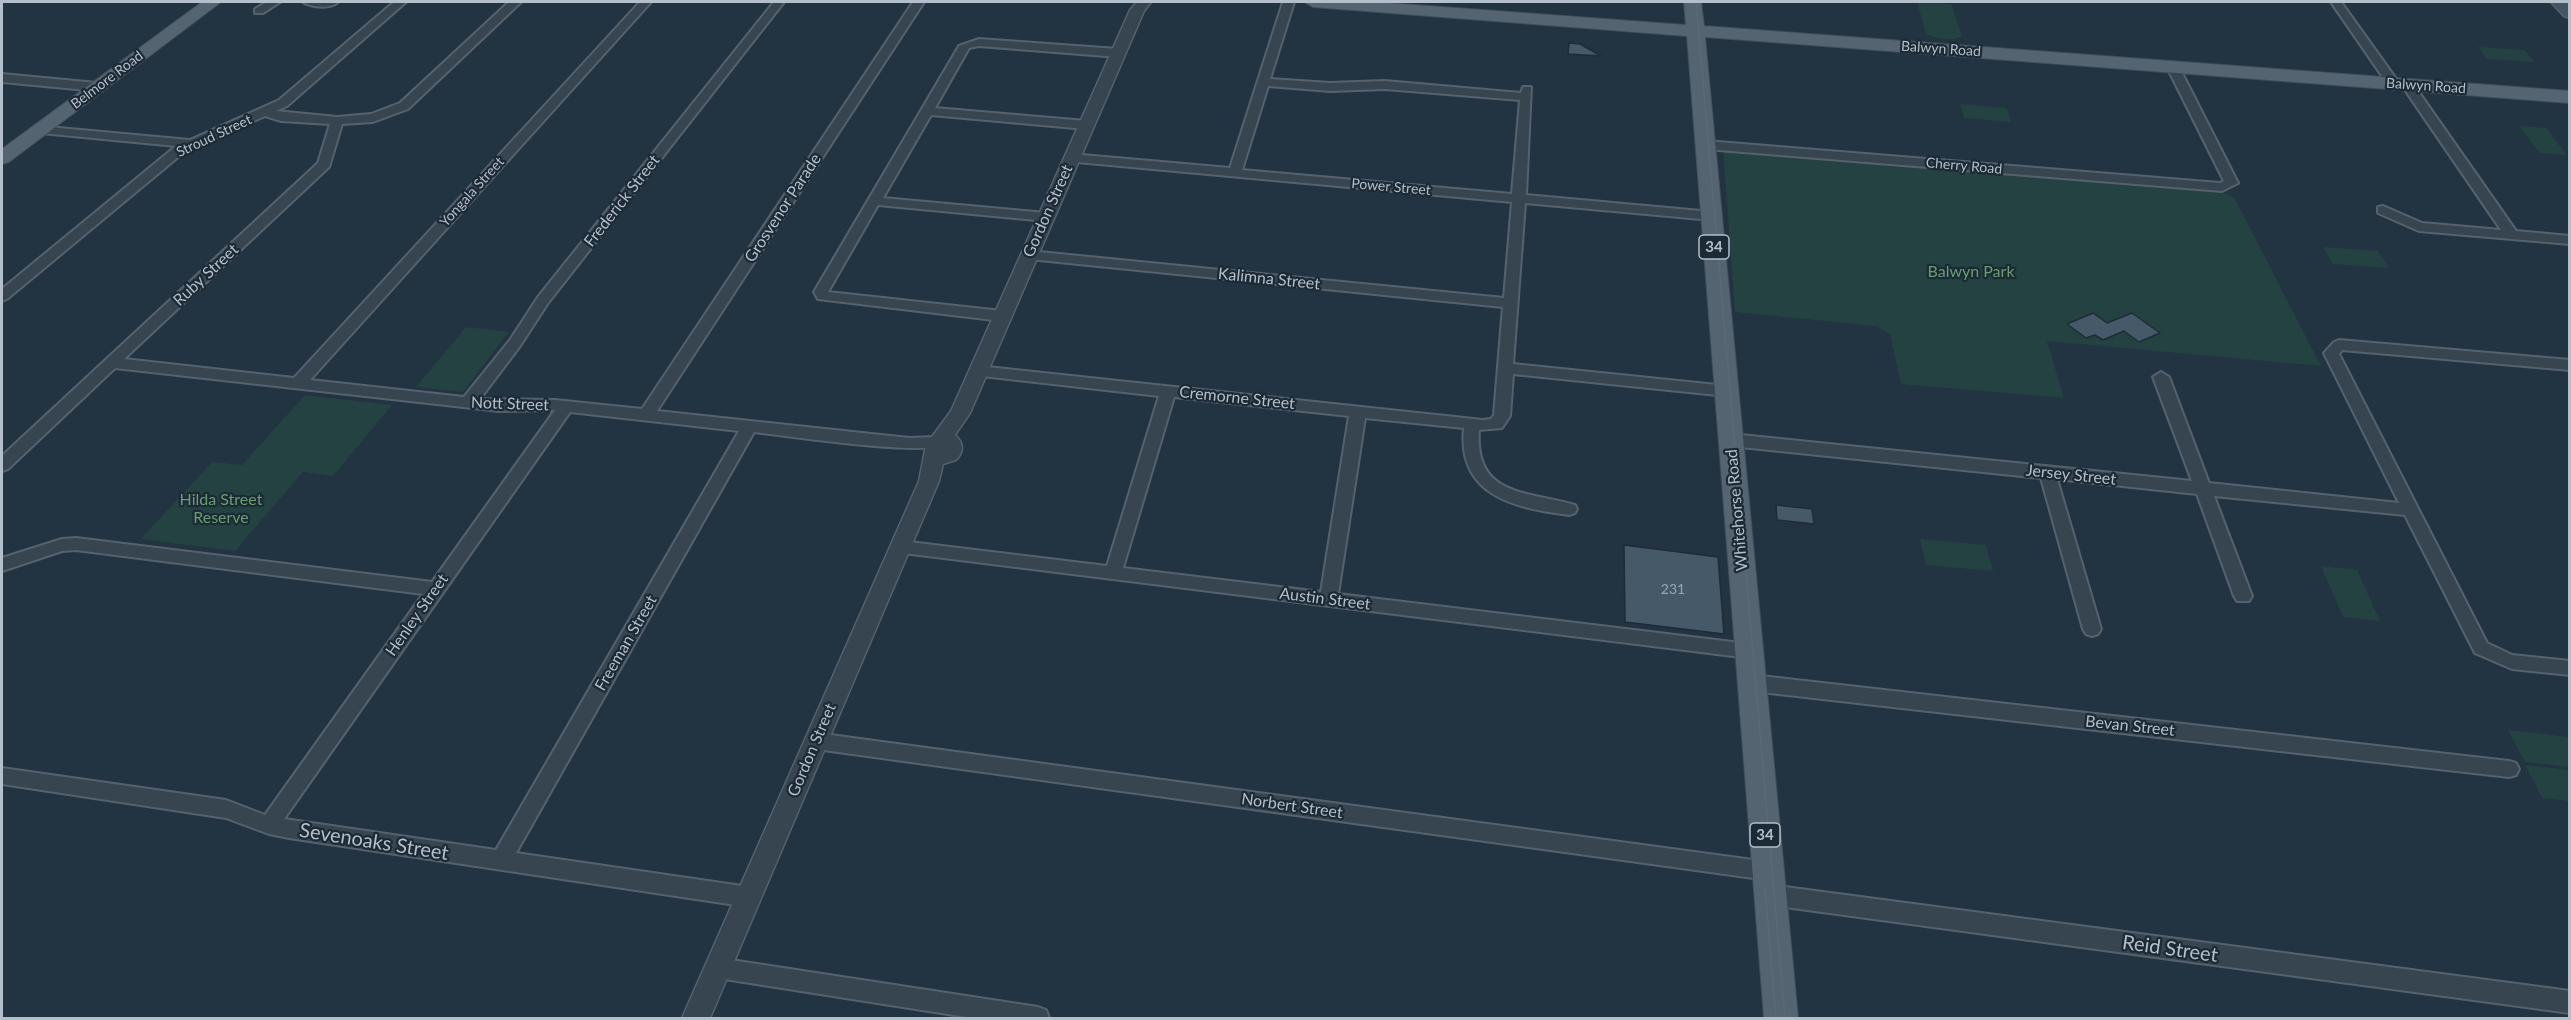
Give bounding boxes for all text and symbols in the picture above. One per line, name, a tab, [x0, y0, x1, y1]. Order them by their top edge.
street label: Balwyn Road	[1901, 38, 1981, 60]
street label: Belmore Road	[68, 47, 146, 113]
street label: Balwyn Road	[2386, 75, 2466, 97]
street label: Stroud Street	[174, 111, 254, 161]
street label: Grosvenor Parade	[741, 150, 825, 266]
street label: Frederick Street	[580, 151, 664, 251]
street label: Yongala Street	[436, 154, 508, 230]
street label: Cherry Road	[1925, 154, 2003, 178]
street label: Gordon Street	[1019, 162, 1077, 260]
street label: Power Street	[1351, 175, 1431, 199]
road number: 34	[1699, 235, 1729, 259]
street label: Ruby Street	[170, 240, 242, 310]
park label: Balwyn Park	[1927, 262, 2015, 282]
street label: Kalimna Street	[1217, 264, 1321, 294]
street label: Cremorne Street	[1178, 382, 1296, 414]
street label: Nott Street	[471, 393, 549, 415]
street label: Whitehorse Road	[1722, 448, 1752, 572]
street label: Jersey Street	[2025, 461, 2117, 489]
park label: Hilda Street Reserve	[180, 490, 262, 528]
street label: Henley Street	[382, 570, 452, 660]
house number: 231	[1661, 581, 1685, 597]
street label: Austin Street	[1278, 584, 1372, 614]
street label: Freeman Street	[591, 592, 661, 694]
street label: Gordon Street	[784, 701, 840, 799]
street label: Bevan Street	[2084, 712, 2176, 740]
street label: Norbert Street	[1240, 789, 1344, 823]
street label: Sevenoaks Street	[298, 818, 450, 866]
road number: 34	[1750, 823, 1780, 847]
street label: Reid Street	[2121, 930, 2219, 968]

